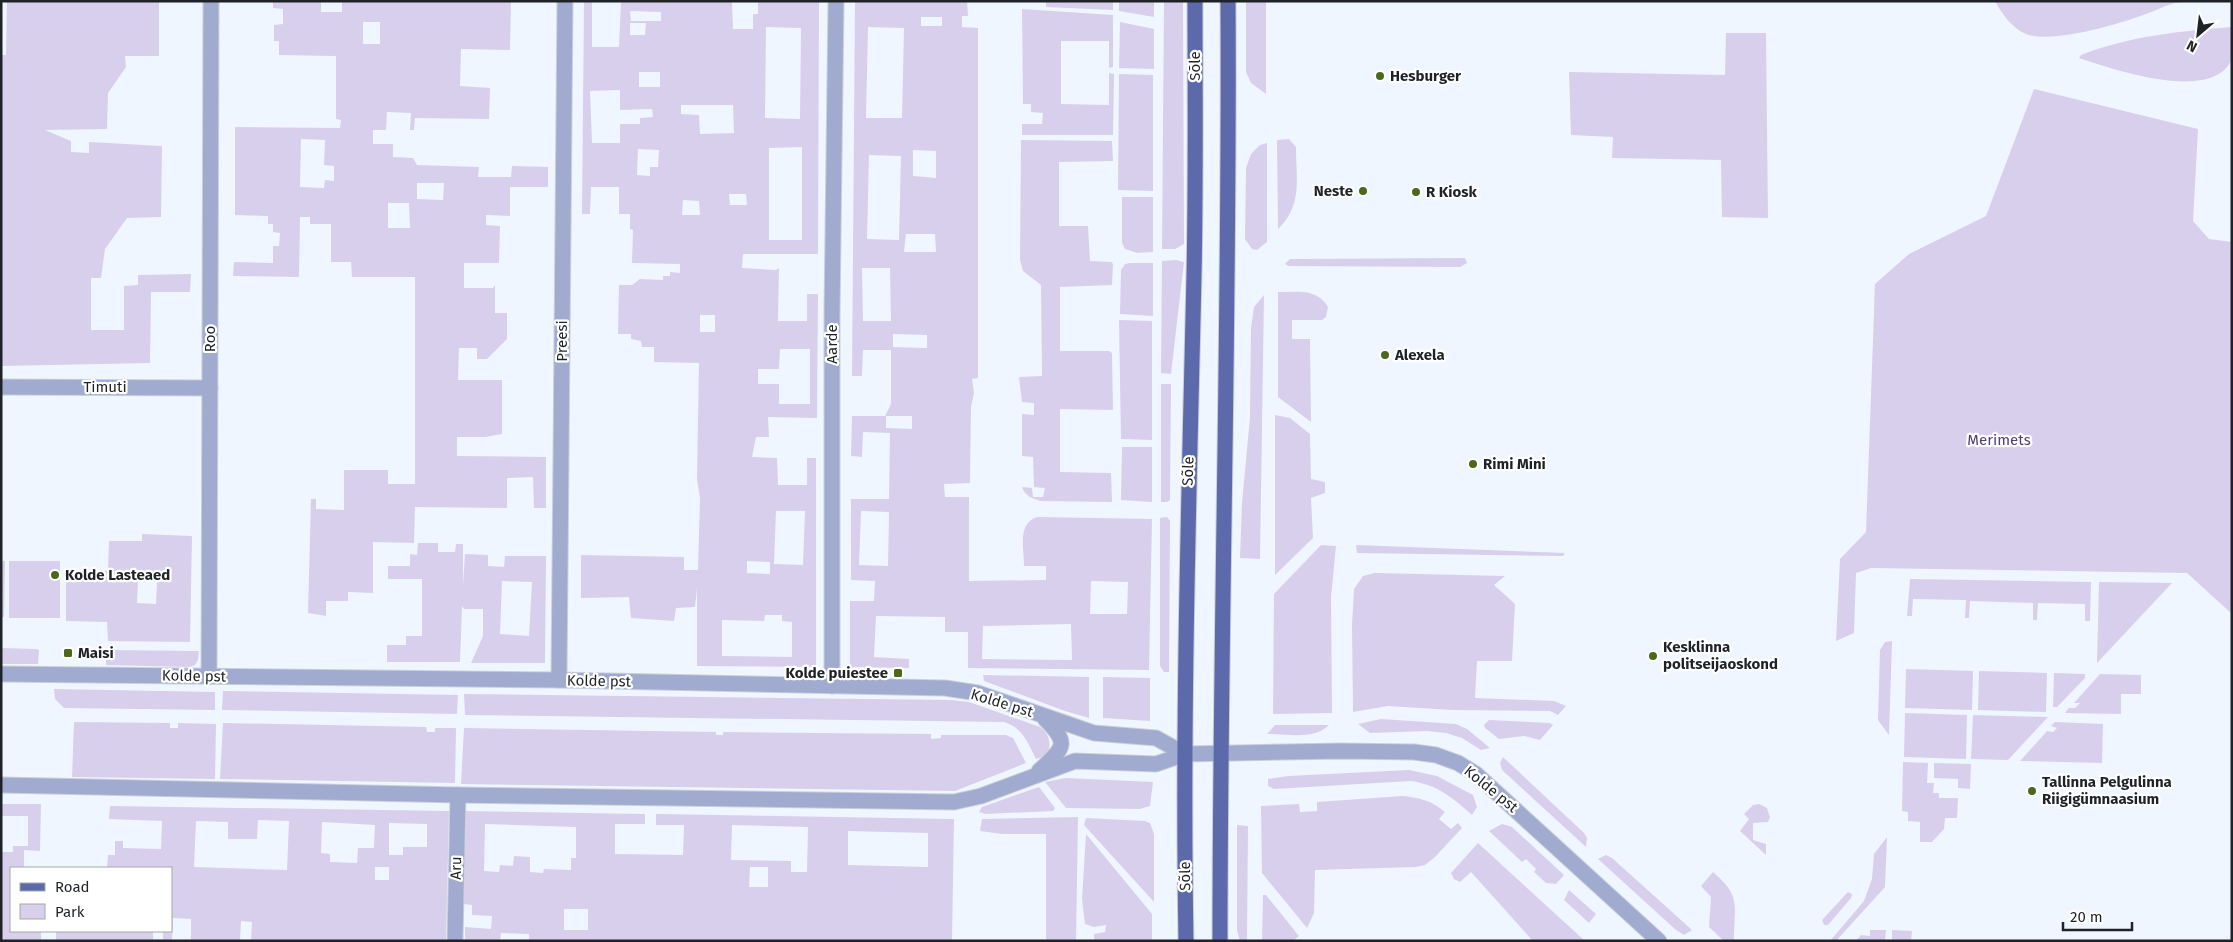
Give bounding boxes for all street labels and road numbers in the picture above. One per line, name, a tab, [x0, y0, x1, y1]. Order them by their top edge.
street label: Sõle	[1186, 51, 1204, 81]
street label: Preesi	[553, 320, 571, 362]
street label: Aarde	[823, 324, 841, 364]
street label: Roo	[201, 326, 219, 352]
street label: Timuti	[83, 378, 127, 396]
street label: Sõle	[1178, 456, 1198, 486]
street label: Kolde pst	[162, 666, 227, 686]
street label: Kolde pst	[567, 671, 632, 691]
street label: Kolde pst	[969, 685, 1036, 721]
street label: Kolde pst	[1460, 762, 1522, 817]
street label: Aru	[447, 856, 465, 880]
street label: Sõle	[1176, 861, 1194, 891]

